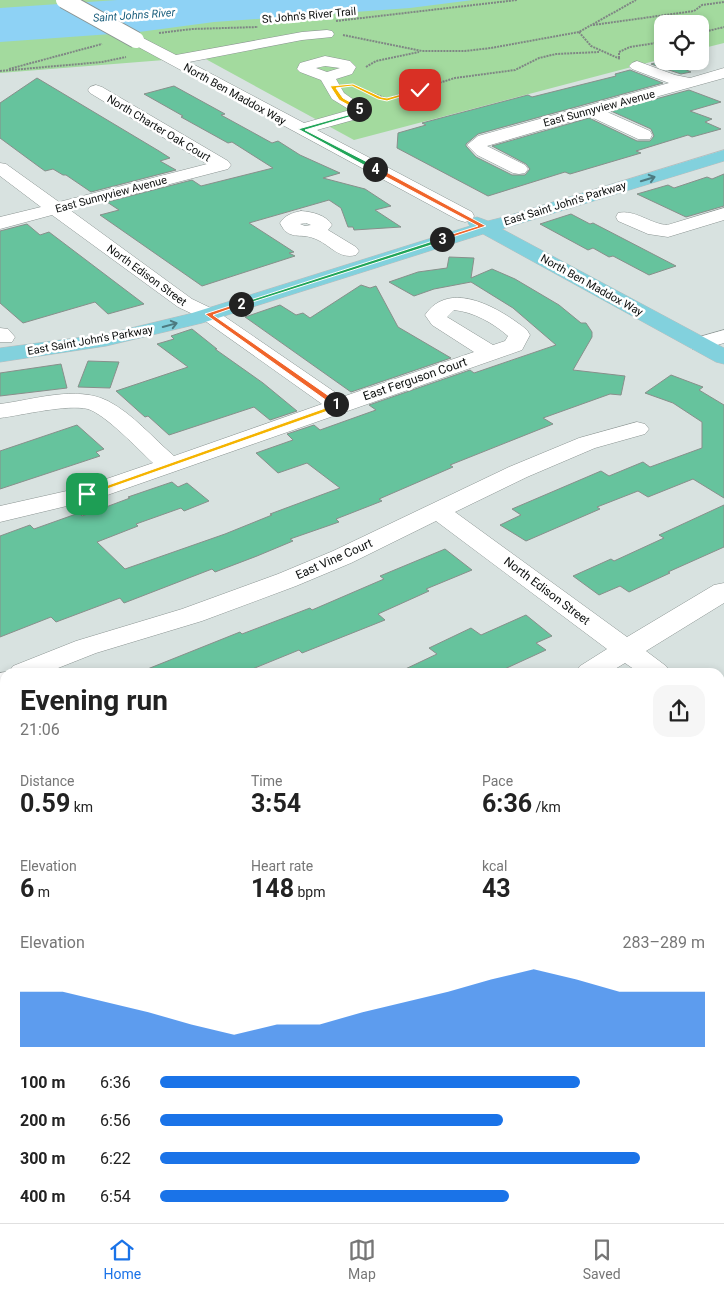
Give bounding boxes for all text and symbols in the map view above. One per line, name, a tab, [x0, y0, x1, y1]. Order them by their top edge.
street label: St John's River Trail	[261, 5, 357, 26]
water label: Saint Johns River	[93, 6, 176, 25]
map controls	[654, 15, 709, 70]
button: locate	[654, 15, 709, 70]
street label: North Ben Maddox Way	[181, 61, 289, 128]
pin	[399, 69, 441, 111]
icon: check	[406, 76, 434, 104]
street label: East Sunnyview Avenue	[542, 87, 657, 130]
street label: North Charter Oak Court	[105, 92, 213, 165]
pin: 5	[346, 96, 372, 122]
text: 5	[355, 101, 364, 117]
pin: 4	[362, 156, 388, 182]
text: 4	[371, 161, 380, 177]
street label: East Sunnyview Avenue	[54, 173, 169, 216]
one-way arrow	[639, 173, 655, 183]
street label: East Saint John's Parkway	[502, 178, 629, 228]
pin: 3	[430, 226, 454, 252]
text: 3	[438, 231, 447, 247]
street label: North Edison Street	[104, 242, 189, 309]
street label: North Ben Maddox Way	[538, 252, 646, 319]
pin: 2	[228, 292, 254, 316]
text: 2	[237, 296, 246, 312]
one-way arrow	[162, 320, 178, 330]
street label: East Saint John's Parkway	[26, 323, 155, 358]
street label: East Ferguson Court	[361, 355, 469, 403]
pin: 1	[324, 392, 348, 416]
text: 1	[332, 396, 341, 412]
pin	[66, 473, 108, 515]
icon: arrive	[73, 480, 101, 508]
street label: East Vine Court	[293, 536, 375, 582]
street label: North Edison Street	[501, 554, 593, 628]
text: Evening run	[20, 684, 168, 717]
button: share	[653, 685, 705, 737]
text: 21:06	[20, 720, 60, 739]
text: Distance	[20, 773, 75, 789]
text: Time	[251, 773, 282, 789]
text: Pace	[482, 773, 513, 789]
text: 0.59	[20, 789, 70, 818]
text: 3:54	[251, 789, 301, 818]
text: 6:36	[482, 789, 532, 818]
text: km	[70, 799, 93, 815]
text: /km	[532, 799, 561, 815]
text: Elevation	[20, 858, 77, 874]
text: Heart rate	[251, 858, 313, 874]
text: kcal	[482, 858, 507, 874]
text: 6	[20, 874, 34, 903]
text: 148	[251, 874, 294, 903]
text: 43	[482, 874, 511, 903]
text: m	[34, 884, 50, 900]
text: bpm	[294, 884, 326, 900]
text: Elevation	[20, 933, 85, 952]
text: 283–289 m	[623, 933, 705, 952]
text: 100 m	[20, 1073, 65, 1092]
text: 6:36	[100, 1073, 131, 1092]
text: 200 m	[20, 1111, 65, 1130]
text: 6:56	[100, 1111, 131, 1130]
text: 300 m	[20, 1149, 65, 1168]
text: 6:22	[100, 1149, 131, 1168]
text: 400 m	[20, 1187, 65, 1206]
text: 6:54	[100, 1187, 131, 1206]
tab: Home	[103, 1236, 141, 1282]
tab: Map	[348, 1236, 376, 1282]
tab: Saved	[583, 1236, 621, 1282]

